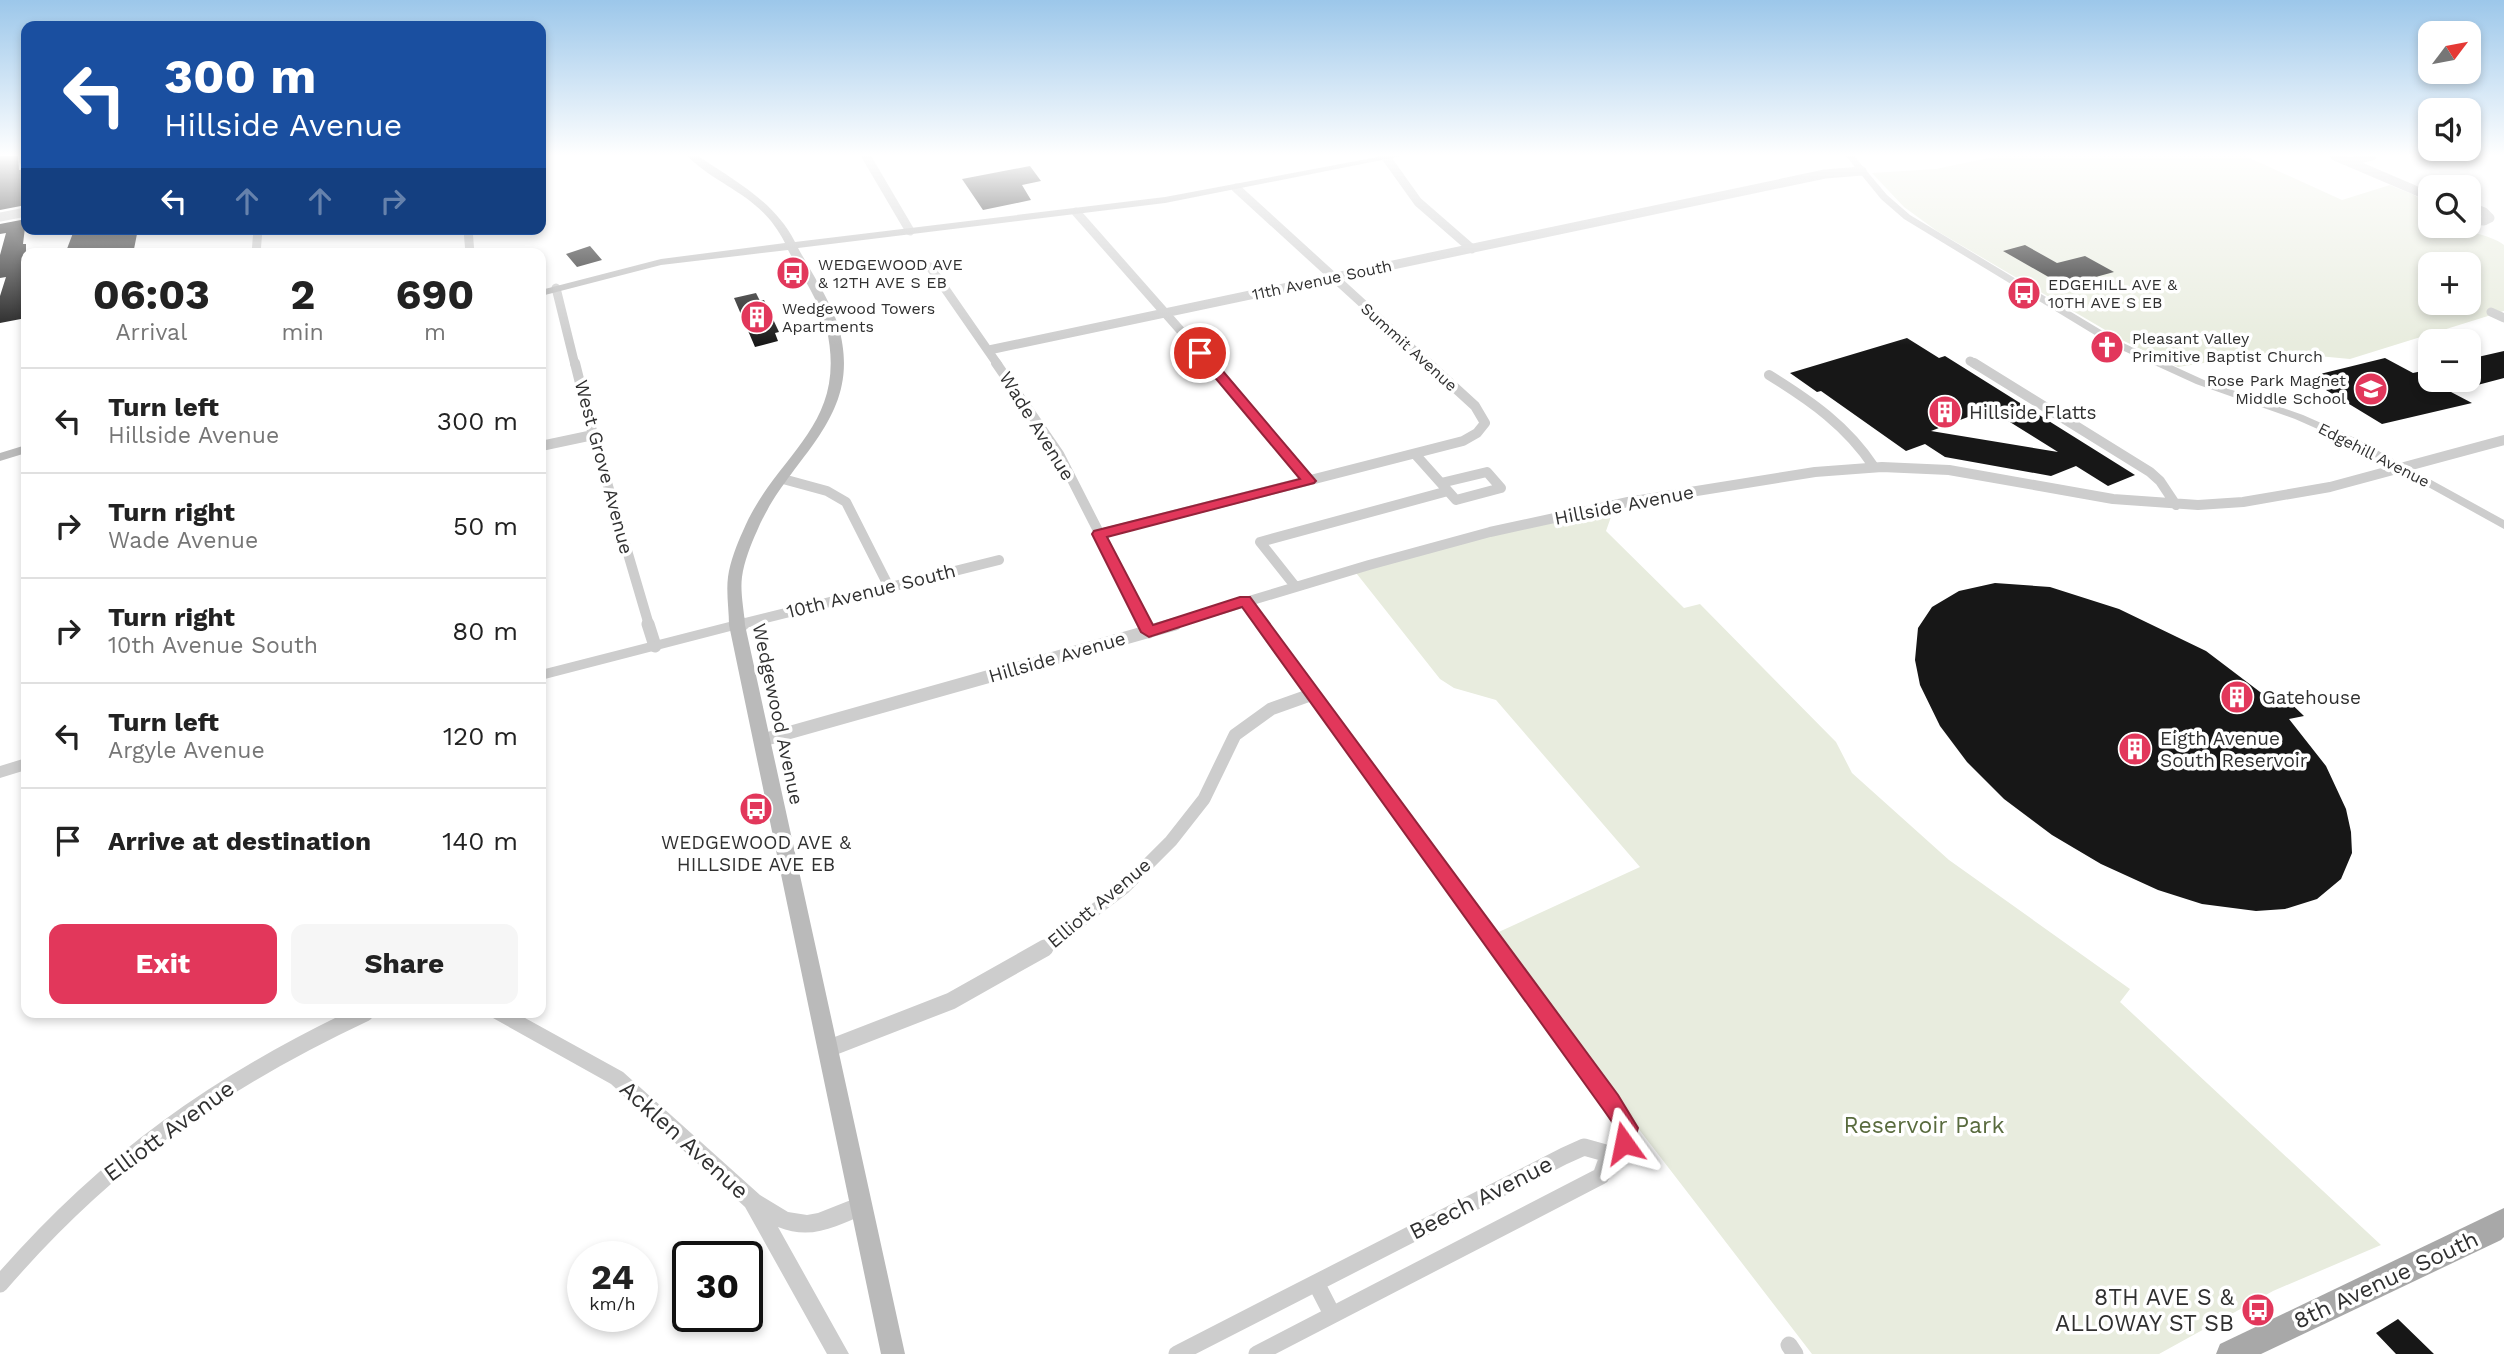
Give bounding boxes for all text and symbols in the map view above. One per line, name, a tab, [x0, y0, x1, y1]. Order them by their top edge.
north arrow	[2418, 21, 2482, 84]
map controls	[2418, 21, 2481, 392]
text: 300 m	[164, 47, 316, 105]
icon: left	[49, 49, 140, 140]
button: sound	[2418, 98, 2481, 161]
text: Hillside Avenue	[164, 106, 402, 144]
button: search	[2418, 175, 2481, 238]
icon: left	[155, 182, 193, 220]
icon: ahead	[228, 182, 266, 220]
icon: ahead	[301, 182, 339, 220]
icon: right	[374, 182, 412, 220]
button: +	[2418, 252, 2481, 315]
bus stop icon: WEDGEWOOD AVE & 12TH AVE S EB	[774, 254, 812, 292]
place label: WEDGEWOOD AVE & 12TH AVE S EB	[818, 255, 963, 292]
street label: 11th Avenue South	[1250, 256, 1394, 304]
text: 06:03	[93, 270, 210, 319]
text: 2	[290, 270, 315, 319]
text: 690	[396, 270, 474, 319]
bus stop icon: EDGEHILL AVE & 10TH AVE S EB	[2005, 274, 2043, 312]
place label: EDGEHILL AVE & 10TH AVE S EB	[2048, 275, 2178, 312]
building icon: Wedgewood Towers Apartments	[738, 298, 776, 336]
place label: Wedgewood Towers Apartments	[782, 299, 935, 336]
street label: Summit Avenue	[1357, 299, 1461, 395]
text: Arrival	[115, 319, 187, 346]
text: min	[282, 319, 324, 346]
text: m	[424, 319, 446, 346]
pin	[1170, 323, 1230, 383]
church icon: Pleasant Valley Primitive Baptist Church	[2088, 328, 2126, 366]
place label: Pleasant Valley Primitive Baptist Church	[2132, 329, 2323, 366]
button: −	[2418, 329, 2481, 392]
icon: arrive	[1181, 334, 1219, 372]
street label: Wade Avenue	[994, 367, 1080, 485]
school or university icon: Rose Park Magnet Middle School	[2352, 370, 2390, 408]
place label: Rose Park Magnet Middle School	[2207, 371, 2346, 408]
street label: West Grove Avenue	[570, 377, 638, 557]
text: Turn left	[108, 392, 219, 422]
building icon: Hillside Flatts	[1926, 393, 1964, 431]
place label: Hillside Flatts	[1969, 401, 2097, 424]
icon: left	[49, 402, 87, 440]
text: 300 m	[437, 406, 518, 436]
street label: Edgehill Avenue	[2315, 419, 2433, 491]
text: Hillside Avenue	[108, 422, 279, 449]
street label: Hillside Avenue	[1552, 480, 1696, 530]
text: Turn right	[108, 497, 235, 527]
icon: right	[49, 507, 87, 545]
text: 50 m	[453, 511, 518, 541]
text: Wade Avenue	[108, 527, 258, 554]
street label: 10th Avenue South	[784, 559, 958, 623]
text: Turn right	[108, 602, 235, 632]
icon: right	[49, 612, 87, 650]
text: 80 m	[452, 616, 518, 646]
street label: Wedgewood Avenue	[748, 621, 808, 807]
street label: Hillside Avenue	[986, 626, 1128, 688]
text: 10th Avenue South	[108, 632, 318, 659]
building icon: Gatehouse	[2218, 678, 2256, 716]
place label: Gatehouse	[2262, 686, 2361, 709]
text: Turn left	[108, 707, 219, 737]
icon: left	[49, 717, 87, 755]
text: 120 m	[443, 721, 518, 751]
place label: Eigth Avenue South Reservoir	[2160, 727, 2308, 772]
building icon: Eigth Avenue South Reservoir	[2116, 730, 2154, 768]
text: Argyle Avenue	[108, 737, 265, 764]
bus stop icon: WEDGEWOOD AVE & HILLSIDE AVE EB	[737, 790, 775, 828]
icon: arrive	[49, 822, 87, 860]
text: Arrive at destination	[108, 826, 371, 856]
text: 140 m	[442, 826, 518, 856]
place label: WEDGEWOOD AVE & HILLSIDE AVE EB	[661, 831, 851, 876]
street label: Elliott Avenue	[1043, 853, 1155, 953]
button: Exit	[49, 924, 277, 1004]
button: Share	[291, 924, 518, 1004]
street label: Elliott Avenue	[99, 1075, 239, 1187]
street label: Acklen Avenue	[614, 1075, 754, 1205]
position arrow	[1587, 1106, 1661, 1180]
park label: Reservoir Park	[1844, 1112, 2005, 1139]
street label: Beech Avenue	[1405, 1150, 1557, 1246]
street label: 8th Avenue South	[2289, 1225, 2483, 1335]
speed limit sign: 30	[672, 1241, 763, 1332]
text: 24	[591, 1256, 634, 1298]
place label: 8TH AVE S & ALLOWAY ST SB	[2055, 1284, 2235, 1337]
bus stop icon: 8TH AVE S & ALLOWAY ST SB	[2239, 1291, 2277, 1329]
text: km/h	[589, 1293, 636, 1314]

